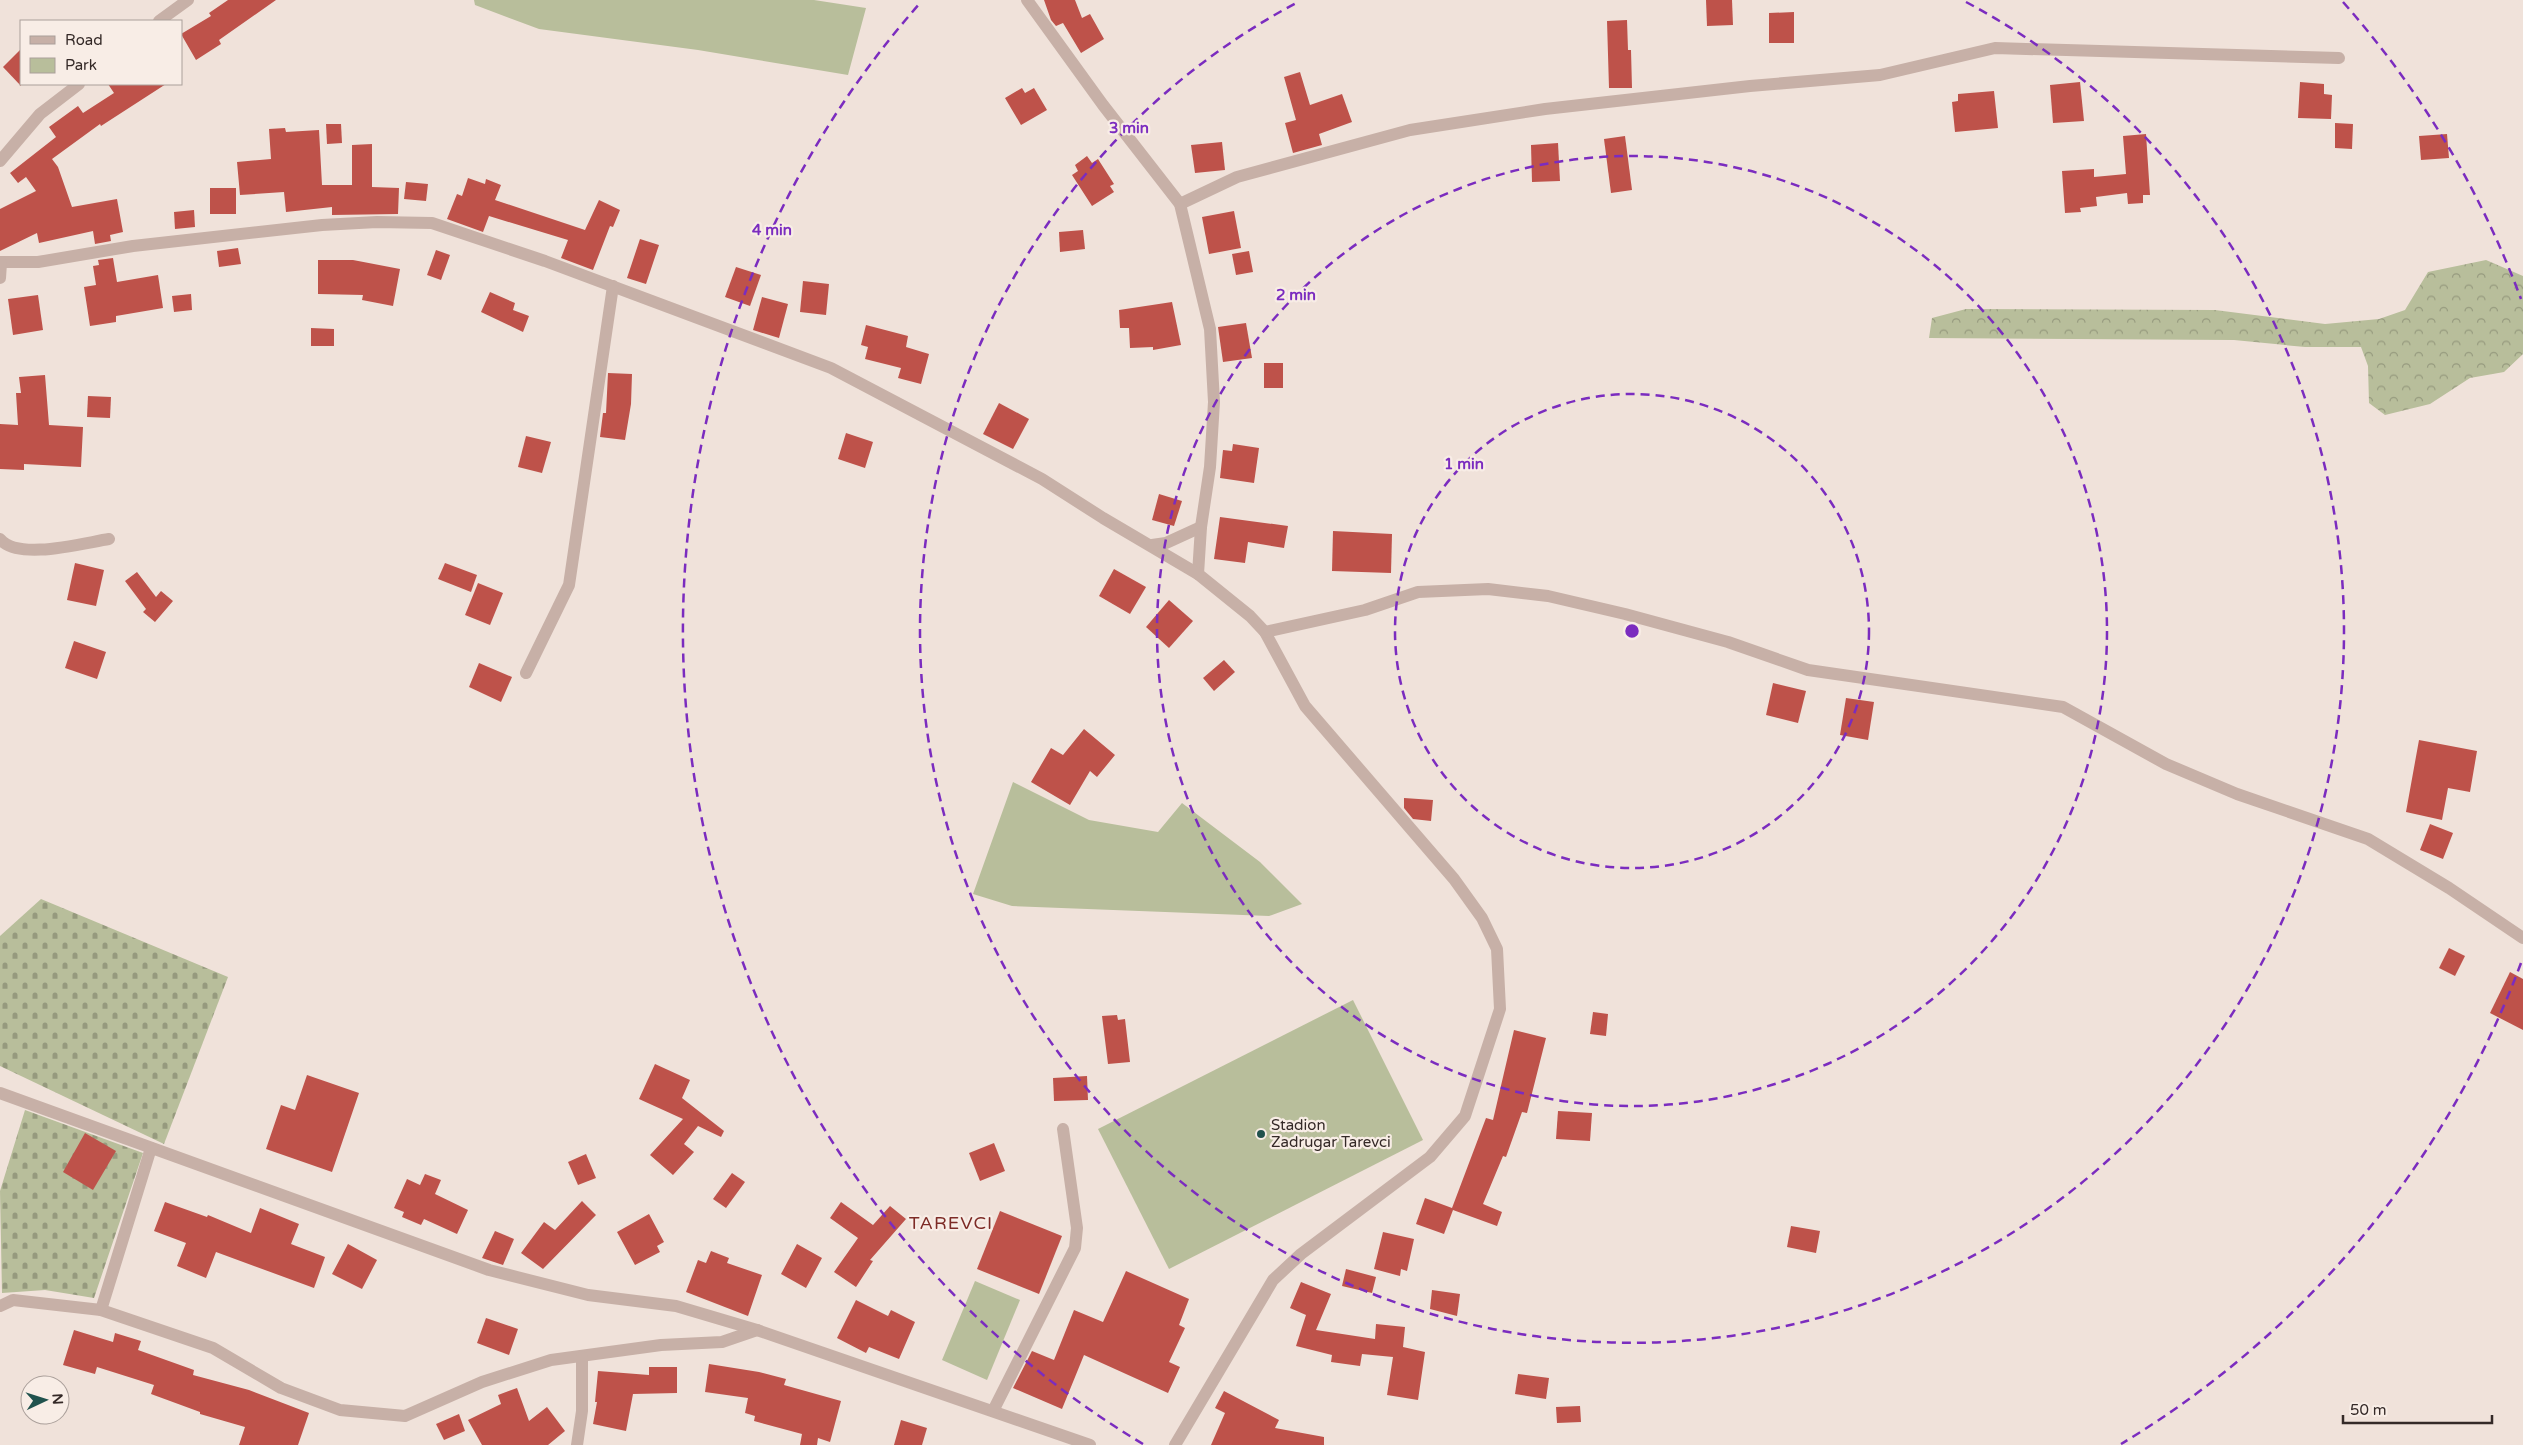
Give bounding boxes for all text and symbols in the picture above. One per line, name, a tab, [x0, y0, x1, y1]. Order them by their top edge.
legend	[20, 20, 182, 85]
text: Road	[65, 31, 103, 49]
text: Park	[65, 56, 97, 74]
text: 3 min	[1109, 119, 1149, 137]
text: 4 min	[752, 221, 792, 239]
text: 2 min	[1276, 286, 1316, 304]
text: 1 min	[1444, 455, 1484, 473]
centre of rings	[1623, 622, 1641, 640]
place label: Stadion Zadrugar Tarevci	[1271, 1116, 1391, 1151]
marker: Stadion Zadrugar Tarevci	[1255, 1128, 1267, 1140]
district label: TAREVCI	[909, 1212, 993, 1234]
north arrow	[20, 1375, 70, 1425]
scale bar	[2343, 1392, 2492, 1424]
text: N	[49, 1393, 66, 1405]
text: 50 m	[2350, 1401, 2387, 1419]

